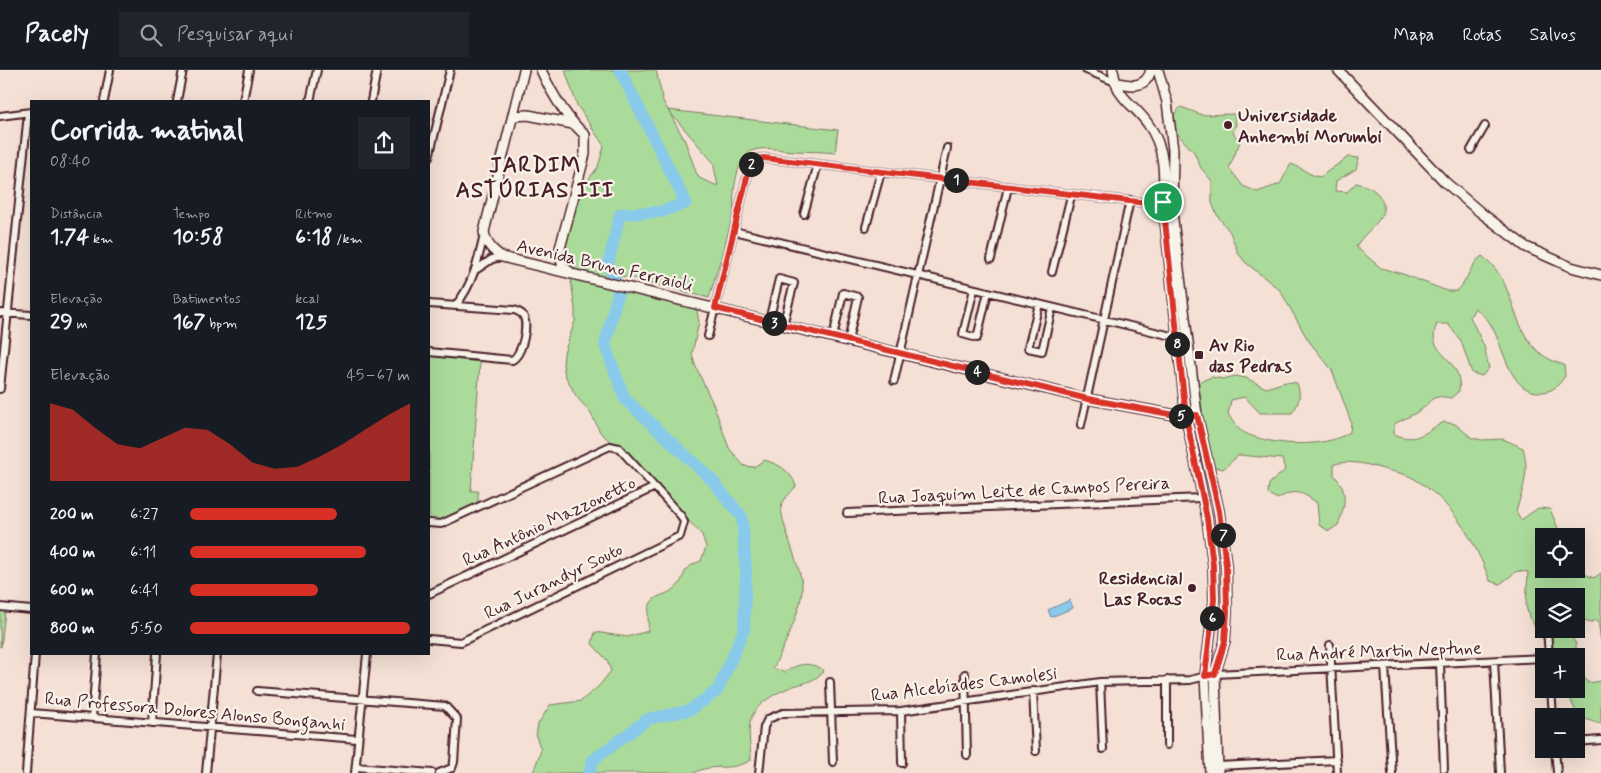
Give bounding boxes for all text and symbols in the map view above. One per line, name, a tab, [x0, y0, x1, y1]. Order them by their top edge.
search box	[119, 12, 469, 57]
text: Pacely	[25, 19, 89, 50]
icon: search	[137, 21, 165, 49]
text: Pesquisar aqui	[177, 22, 293, 47]
text: Mapa	[1393, 23, 1434, 47]
text: Rotas	[1462, 23, 1502, 47]
text: Salvos	[1530, 23, 1576, 47]
place label: Universidade Anhembi Morumbi	[1238, 104, 1382, 149]
text: Corrida matinal	[50, 113, 244, 150]
button: share	[358, 117, 410, 169]
marker: Universidade Anhembi Morumbi	[1222, 119, 1234, 131]
text: 08:40	[50, 151, 90, 172]
district label: JARDIM ASTÚRIAS III	[456, 152, 614, 205]
pin: 2	[738, 152, 764, 176]
text: 2	[748, 155, 755, 173]
pin: 1	[944, 168, 968, 192]
text: 1	[953, 171, 960, 189]
pin	[1142, 181, 1184, 223]
icon: arrive	[1149, 188, 1177, 216]
text: Distância	[50, 205, 103, 223]
text: Tempo	[173, 205, 210, 223]
text: Ritmo	[295, 205, 332, 223]
text: 1.74	[50, 223, 89, 251]
text: 10:58	[173, 223, 224, 251]
text: 6:18	[295, 223, 333, 251]
text: km	[89, 230, 113, 248]
text: /km	[333, 230, 363, 248]
street label: Avenida Bruno Ferraioli	[514, 234, 695, 298]
text: Elevação	[50, 290, 102, 308]
text: Batimentos	[173, 290, 241, 308]
text: kcal	[295, 290, 319, 308]
text: 29	[50, 308, 73, 336]
text: 167	[173, 308, 205, 336]
text: 125	[295, 308, 327, 336]
pin: 3	[762, 310, 786, 336]
text: 3	[771, 314, 778, 332]
text: m	[73, 315, 88, 333]
text: bpm	[205, 315, 237, 333]
pin: 8	[1164, 332, 1190, 356]
place label: Av Rio das Pedras	[1209, 334, 1292, 379]
text: 8	[1174, 335, 1181, 353]
marker: Av Rio das Pedras	[1193, 349, 1205, 361]
pin: 4	[964, 360, 990, 384]
text: 4	[973, 363, 982, 381]
text: Elevação	[50, 365, 110, 386]
text: 45–67 m	[347, 365, 410, 386]
pin: 5	[1168, 404, 1194, 428]
text: 5	[1177, 407, 1186, 425]
street label: Rua Antônio Mazzonetto	[459, 471, 640, 573]
street label: Rua Joaquim Leite de Campos Pereira	[878, 471, 1171, 511]
text: 200 m	[50, 504, 94, 525]
text: 6:27	[130, 504, 158, 525]
pin: 7	[1210, 522, 1236, 548]
text: 7	[1219, 526, 1228, 544]
map controls	[1535, 528, 1585, 758]
button: locate	[1535, 528, 1585, 578]
street label: Rua Jurandyr Souto	[480, 538, 627, 626]
text: 400 m	[50, 542, 95, 563]
text: 6:11	[130, 542, 157, 563]
place label: Residencial Las Rocas	[1099, 567, 1182, 612]
text: 600 m	[50, 580, 94, 601]
text: 6:41	[130, 580, 159, 601]
marker: Residencial Las Rocas	[1186, 582, 1198, 594]
button: layers	[1535, 588, 1585, 638]
pin: 6	[1200, 606, 1224, 630]
text: 6	[1209, 609, 1216, 627]
text: 800 m	[50, 618, 95, 639]
text: 5:50	[130, 618, 163, 639]
street label: Rua André Martin Neptune	[1276, 636, 1482, 668]
button: +	[1535, 648, 1585, 698]
street label: Rua Alcebíades Camolesi	[870, 662, 1059, 708]
street label: Rua Professora Dolores Alonso Bonganhi	[43, 687, 346, 739]
button: −	[1535, 708, 1585, 758]

